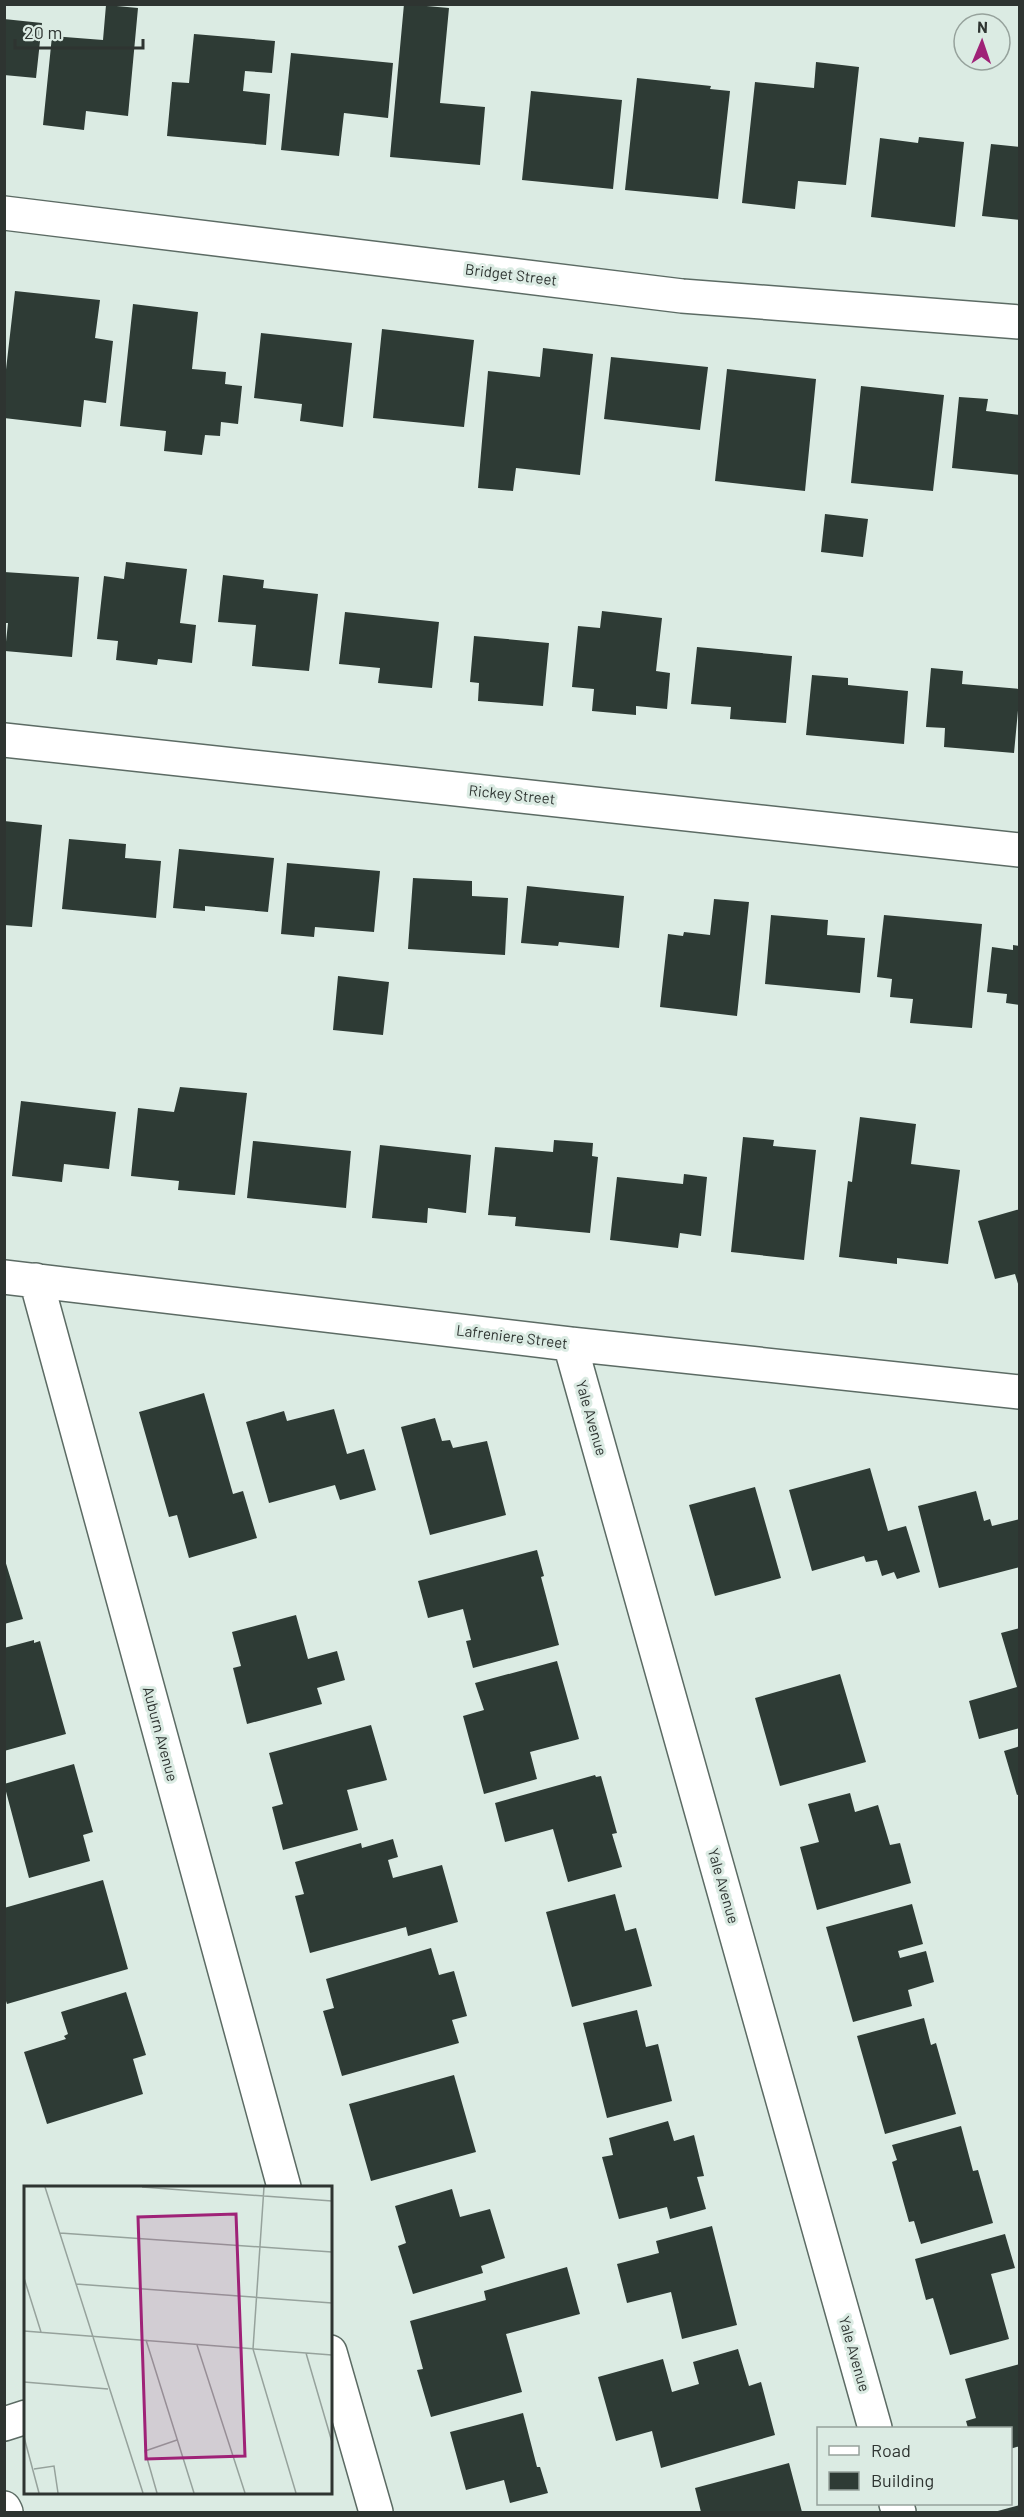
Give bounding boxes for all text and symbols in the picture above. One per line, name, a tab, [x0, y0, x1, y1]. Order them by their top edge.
scale bar	[15, 12, 142, 50]
north arrow	[952, 12, 1012, 72]
text: N	[977, 17, 988, 36]
text: 20 m	[24, 21, 62, 43]
street label: Bridget Street	[464, 259, 558, 289]
street label: Rickey Street	[468, 781, 556, 807]
street label: Lafreniere Street	[455, 1320, 569, 1352]
street label: Yale Avenue	[573, 1378, 611, 1458]
street label: Auburn Avenue	[140, 1684, 182, 1783]
street label: Yale Avenue	[705, 1846, 743, 1926]
inset map	[24, 2186, 332, 2493]
street label: Yale Avenue	[836, 2314, 874, 2394]
legend	[817, 2427, 1012, 2505]
text: Road	[871, 2439, 911, 2461]
text: Building	[871, 2469, 934, 2491]

